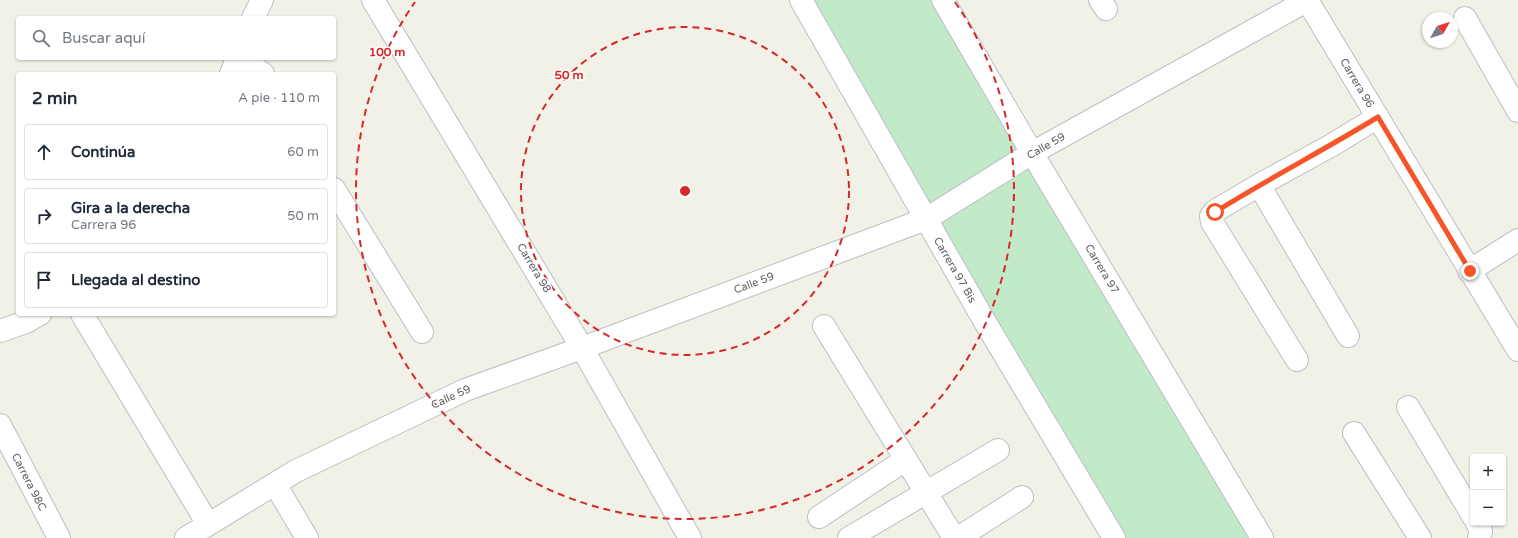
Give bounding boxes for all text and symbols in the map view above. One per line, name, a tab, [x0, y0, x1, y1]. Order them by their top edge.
north arrow	[1422, 12, 1458, 48]
search box	[16, 16, 336, 60]
icon: search	[30, 27, 52, 49]
text: Buscar aquí	[62, 29, 145, 47]
text: 100 m	[369, 45, 405, 59]
street label: Carrera 96	[1337, 56, 1377, 110]
text: 50 m	[554, 68, 584, 82]
text: 2 min	[32, 88, 77, 109]
text: A pie · 110 m	[238, 90, 320, 106]
street label: Calle 59	[1024, 130, 1068, 162]
icon: ahead	[33, 141, 55, 163]
text: Continúa	[71, 143, 135, 161]
text: 60 m	[287, 144, 319, 160]
centre of rings	[678, 184, 692, 198]
text: Gira a la derecha	[71, 199, 190, 217]
route start	[1206, 203, 1224, 221]
icon: right	[33, 205, 55, 227]
text: 50 m	[287, 208, 319, 224]
text: Carrera 96	[71, 217, 136, 233]
street label: Carrera 97 Bis	[931, 235, 979, 305]
street label: Carrera 98	[514, 241, 554, 295]
street label: Carrera 97	[1082, 242, 1122, 296]
route end	[1461, 262, 1479, 280]
icon: arrive	[33, 269, 55, 291]
street label: Calle 59	[732, 269, 776, 297]
text: Llegada al destino	[71, 271, 200, 289]
street label: Calle 59	[429, 382, 473, 412]
street label: Carrera 98C	[9, 451, 49, 513]
map controls	[1470, 454, 1506, 526]
button: +	[1470, 454, 1506, 490]
button: −	[1470, 490, 1506, 526]

